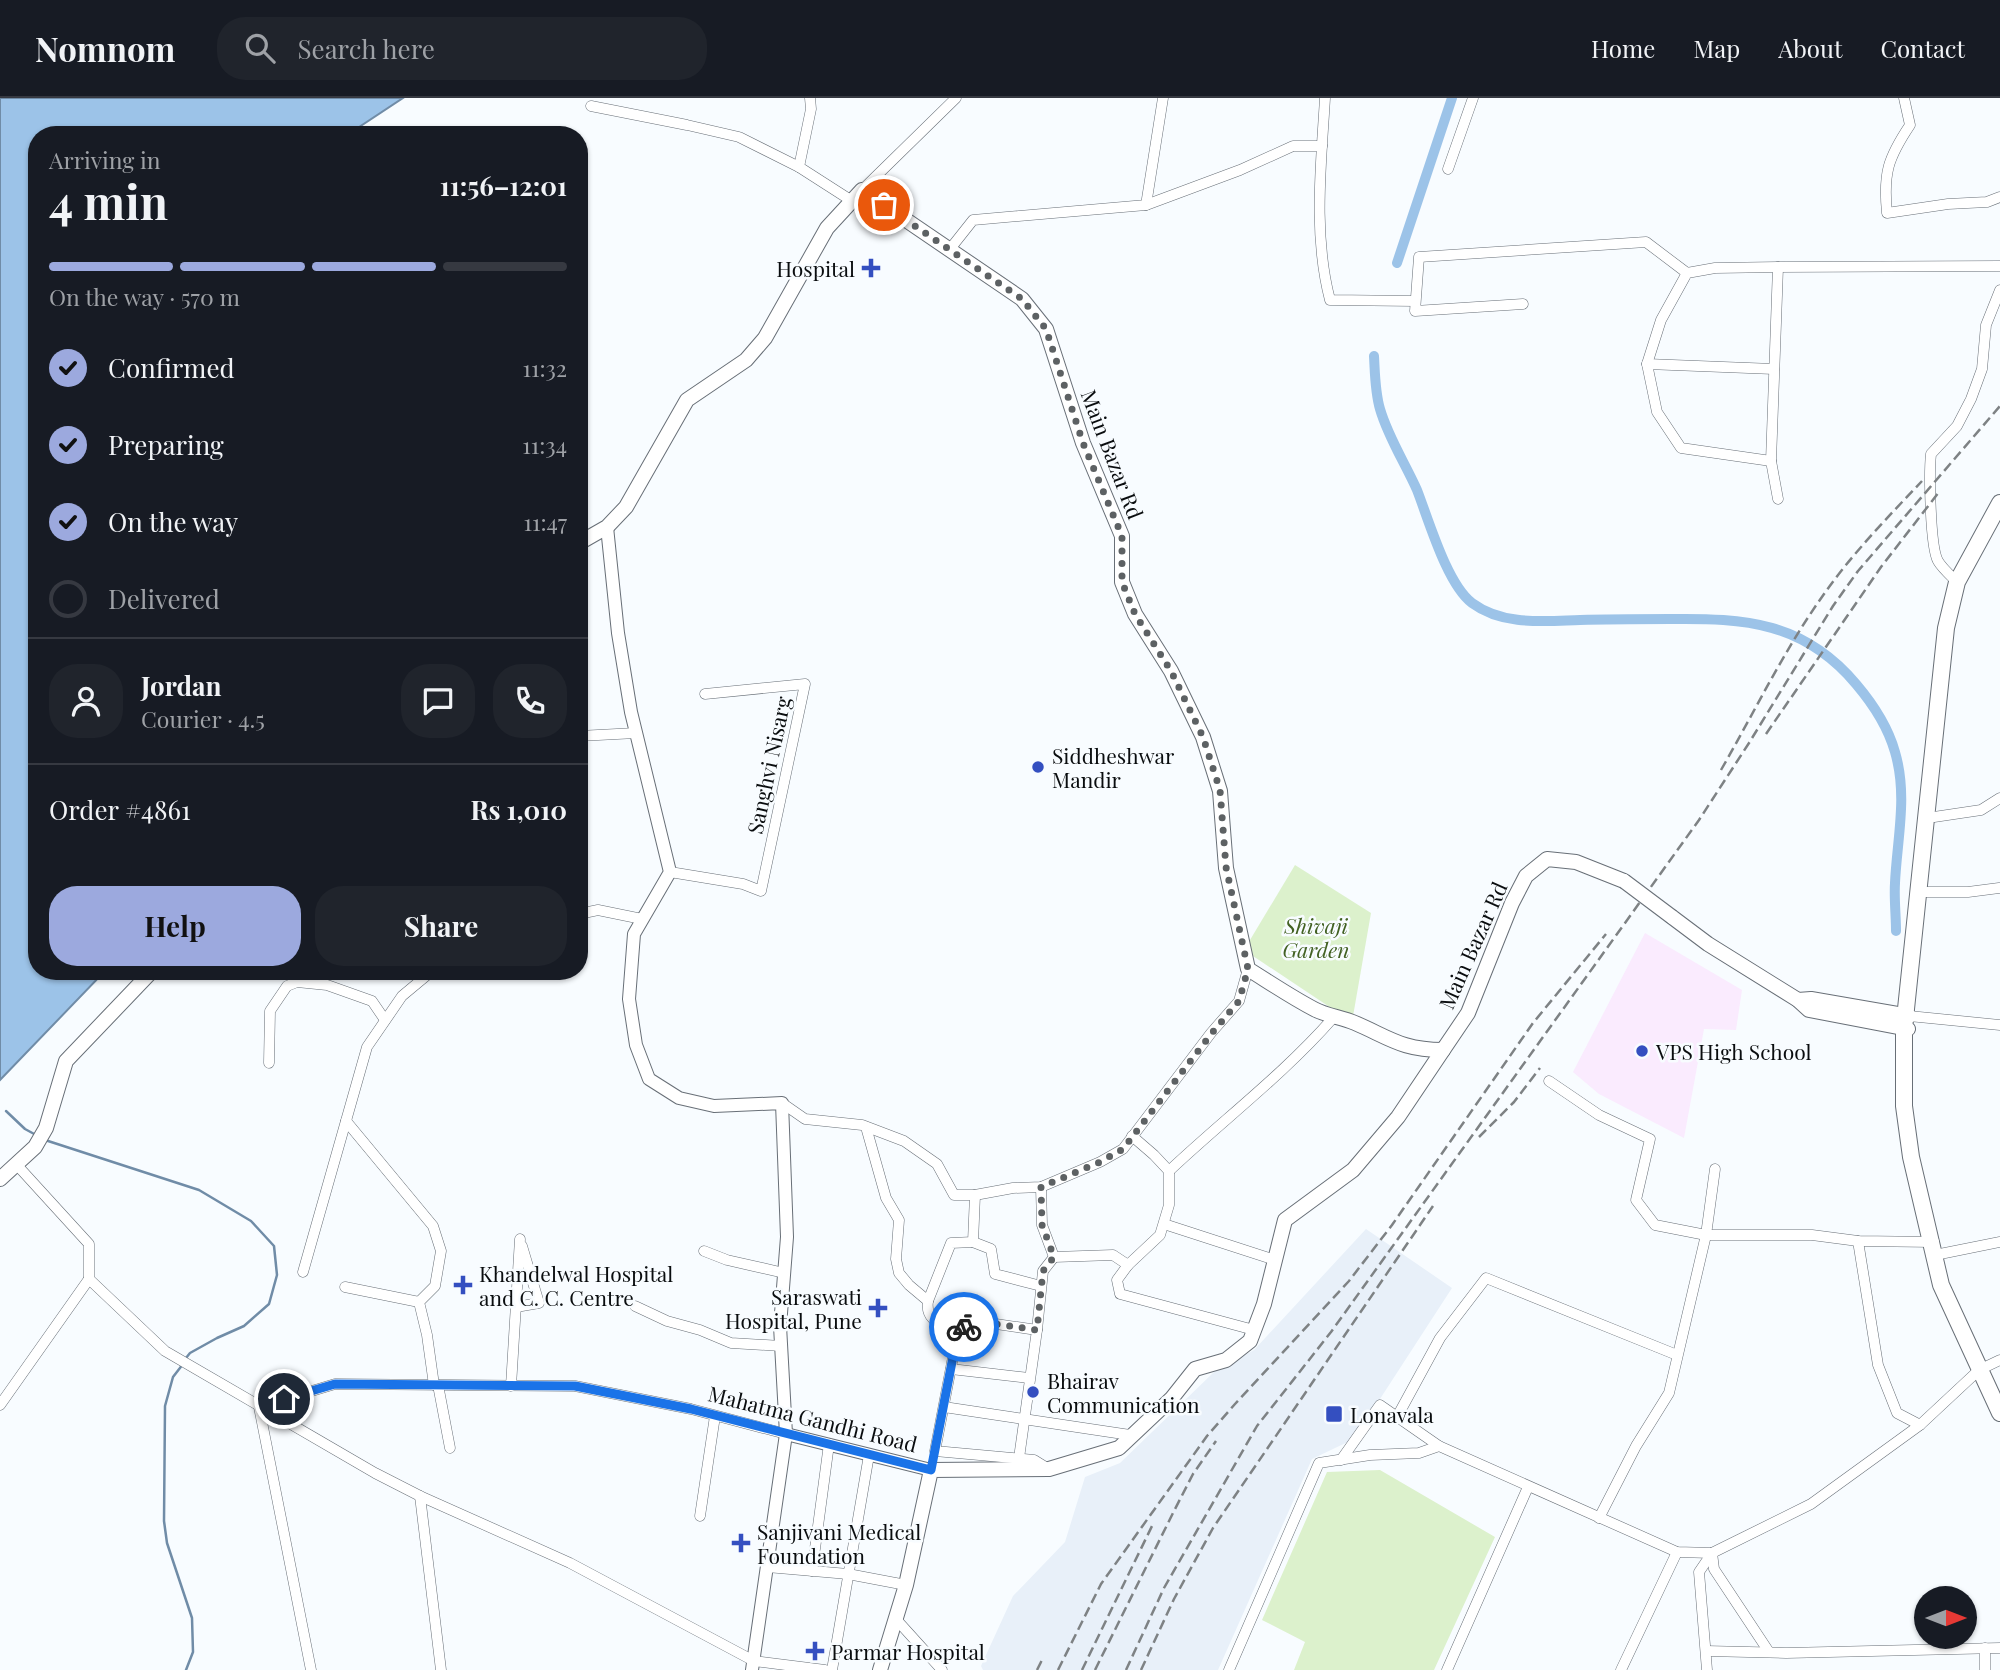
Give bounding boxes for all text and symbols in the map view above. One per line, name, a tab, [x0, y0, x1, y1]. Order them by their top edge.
search box	[217, 17, 707, 80]
text: Nomnom	[35, 26, 175, 70]
icon: search	[241, 29, 279, 67]
text: Search here	[297, 31, 435, 66]
text: Home	[1591, 32, 1655, 64]
text: Map	[1693, 32, 1740, 64]
text: About	[1778, 32, 1842, 64]
text: Contact	[1880, 32, 1965, 64]
text: Arriving in	[49, 144, 161, 175]
text: 11:56–12:01	[440, 168, 567, 203]
text: 4 min	[49, 170, 168, 232]
pin	[854, 175, 914, 235]
icon: bag	[865, 186, 903, 224]
place label: Hospital	[776, 254, 855, 282]
marker: Hospital	[861, 258, 881, 278]
text: On the way · 570 m	[49, 281, 240, 312]
icon: check	[49, 349, 87, 387]
text: Confirmed	[108, 350, 235, 385]
text: 11:32	[522, 352, 567, 383]
street label: Main Bazar Rd	[1075, 385, 1151, 523]
icon: check	[49, 426, 87, 464]
text: Preparing	[108, 427, 224, 462]
text: 11:34	[522, 429, 567, 460]
icon: check	[49, 503, 87, 541]
text: On the way	[108, 504, 238, 539]
text: 11:47	[523, 506, 567, 537]
text: Delivered	[108, 581, 220, 616]
button: person	[49, 664, 123, 738]
button: chat	[401, 664, 475, 738]
button: phone	[493, 664, 567, 738]
text: Jordan	[141, 668, 221, 703]
street label: Sanghvi Nisarg	[740, 694, 796, 836]
text: Courier · 4.5	[141, 703, 265, 734]
place label: Siddheshwar Mandir	[1052, 741, 1175, 793]
marker: Siddheshwar Mandir	[1030, 759, 1046, 775]
text: Order #4861	[49, 792, 191, 827]
text: Rs 1,010	[470, 792, 567, 827]
street label: Main Bazar Rd	[1431, 877, 1513, 1013]
button: Help	[49, 886, 301, 966]
button: Share	[315, 886, 567, 966]
park label: Shivaji Garden	[1283, 911, 1349, 963]
place label: VPS High School	[1655, 1037, 1812, 1065]
marker: VPS High School	[1634, 1043, 1650, 1059]
place label: Khandelwal Hospital and C. C. Centre	[479, 1259, 673, 1311]
marker: Khandelwal Hospital and C. C. Centre	[453, 1275, 473, 1295]
place label: Saraswati Hospital, Pune	[725, 1282, 862, 1334]
courier	[929, 1292, 999, 1362]
marker: Saraswati Hospital, Pune	[868, 1298, 888, 1318]
icon: bike	[945, 1308, 983, 1346]
place label: Bhairav Communication	[1047, 1366, 1200, 1418]
pin	[254, 1369, 314, 1429]
street label: Mahatma Gandhi Road	[706, 1378, 920, 1458]
icon: home	[265, 1380, 303, 1418]
marker: Bhairav Communication	[1025, 1384, 1041, 1400]
place label: Lonavala	[1350, 1400, 1434, 1428]
marker: Lonavala	[1324, 1404, 1344, 1424]
place label: Sanjivani Medical Foundation	[757, 1517, 921, 1569]
marker: Sanjivani Medical Foundation	[731, 1533, 751, 1553]
north arrow	[1914, 1586, 1978, 1648]
map controls	[1914, 1586, 1977, 1649]
place label: Parmar Hospital	[831, 1637, 985, 1665]
marker: Parmar Hospital	[805, 1641, 825, 1661]

